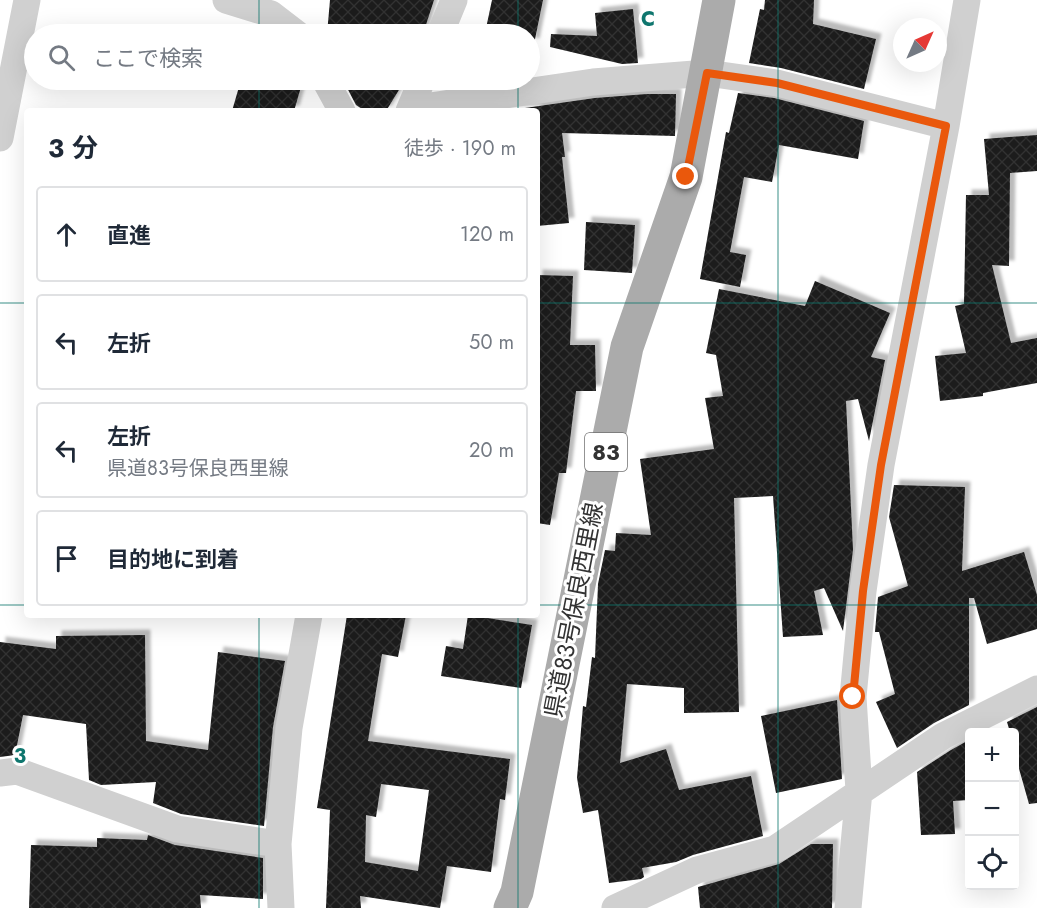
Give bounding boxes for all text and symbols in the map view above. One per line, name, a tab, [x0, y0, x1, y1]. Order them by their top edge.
text: C	[641, 5, 655, 34]
north arrow	[893, 18, 947, 72]
search box	[24, 24, 540, 90]
icon: search	[45, 41, 78, 74]
text: ここで検索	[93, 42, 203, 74]
text: 3 分	[48, 129, 98, 167]
text: 徒歩 · 190 m	[404, 134, 516, 163]
route end	[672, 163, 698, 189]
icon: ahead	[50, 218, 83, 251]
text: 直進	[107, 219, 151, 251]
text: 120 m	[460, 220, 514, 249]
icon: left	[50, 326, 83, 359]
text: 左折	[107, 327, 151, 359]
text: 50 m	[469, 328, 514, 357]
text: 左折	[107, 420, 151, 452]
road number: 83	[585, 433, 627, 471]
icon: left	[50, 434, 83, 467]
text: 20 m	[469, 436, 514, 465]
text: 県道83号保良西里線	[107, 454, 289, 483]
street label: 県道83号保良西里線	[536, 499, 612, 720]
icon: arrive	[50, 542, 83, 575]
text: 目的地に到着	[107, 543, 239, 575]
route start	[839, 683, 865, 709]
map controls	[965, 728, 1019, 890]
button: +	[965, 728, 1019, 782]
text: 3	[14, 742, 26, 771]
button: −	[965, 782, 1019, 836]
button: locate	[965, 836, 1019, 890]

